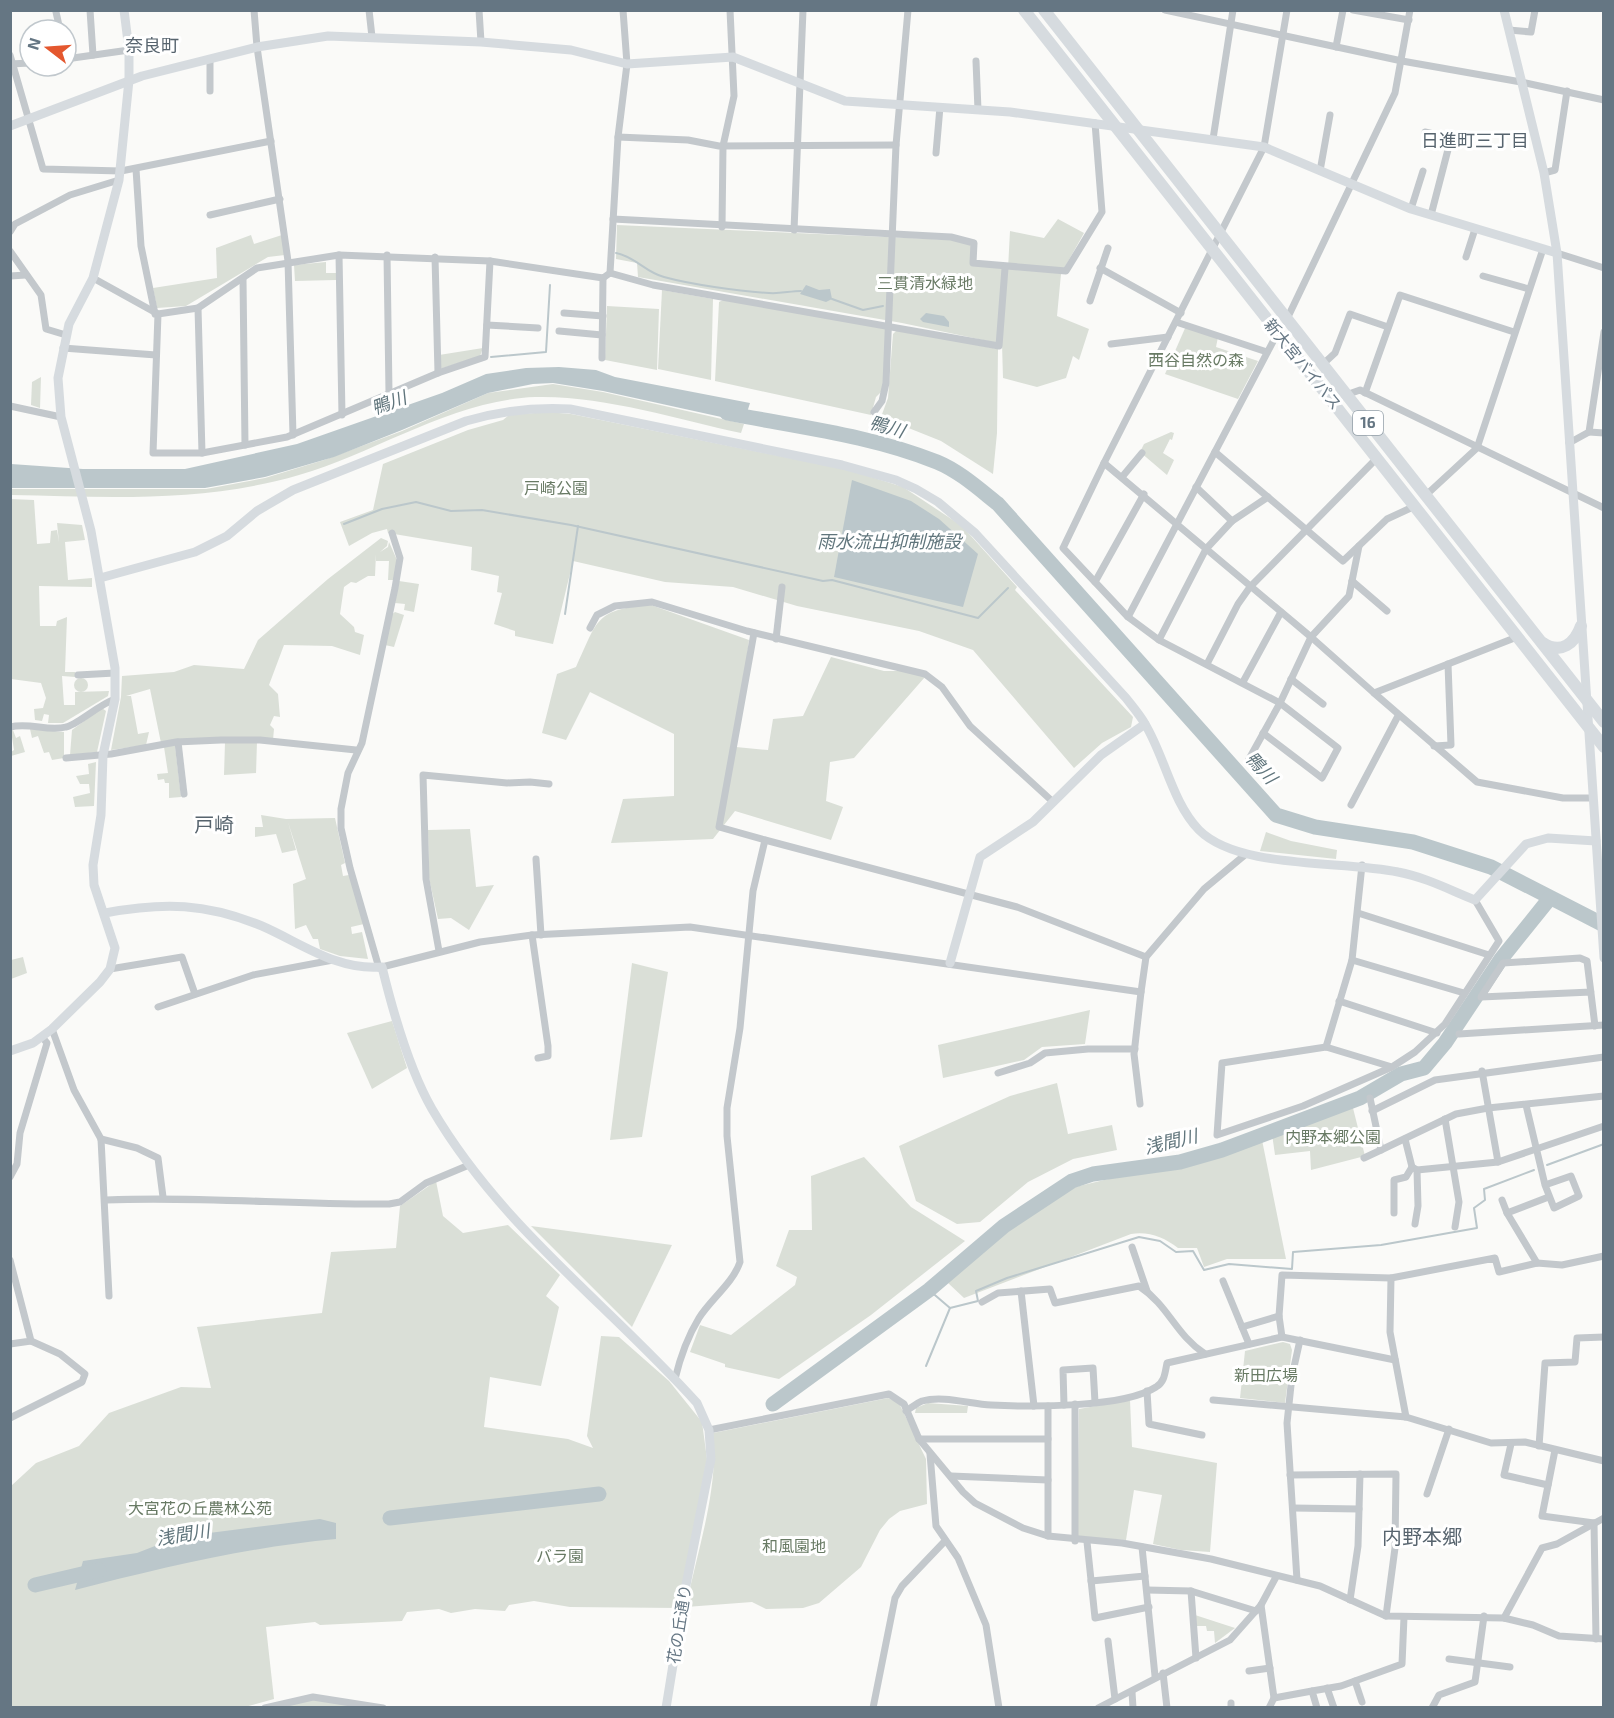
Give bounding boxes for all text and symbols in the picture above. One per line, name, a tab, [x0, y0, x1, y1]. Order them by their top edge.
north arrow	[18, 18, 78, 78]
district label: 奈良町	[125, 34, 179, 56]
text: N	[22, 35, 44, 52]
district label: 日進町三丁目	[1421, 129, 1529, 151]
park label: 三貫清水緑地	[877, 273, 973, 292]
street label: 新大宮バイパス	[1261, 314, 1346, 413]
park label: 西谷自然の森	[1148, 350, 1244, 369]
water label: 鴨川	[368, 385, 411, 419]
water label: 鴨川	[867, 411, 910, 442]
road number: 16	[1353, 411, 1383, 435]
park label: 戸崎公園	[524, 478, 588, 497]
water label: 雨水流出抑制施設	[817, 530, 964, 552]
water label: 鴨川	[1242, 747, 1283, 790]
district label: 戸崎	[194, 812, 234, 836]
water label: 浅間川	[1142, 1124, 1202, 1158]
park label: 内野本郷公園	[1285, 1127, 1381, 1146]
park label: 新田広場	[1234, 1365, 1298, 1384]
park label: 大宮花の丘農林公苑	[128, 1498, 272, 1517]
water label: 浅間川	[154, 1519, 213, 1549]
district label: 内野本郷	[1382, 1524, 1462, 1548]
park label: 和風園地	[762, 1536, 826, 1555]
park label: バラ園	[536, 1546, 584, 1565]
street label: 花の丘通り	[663, 1583, 694, 1665]

